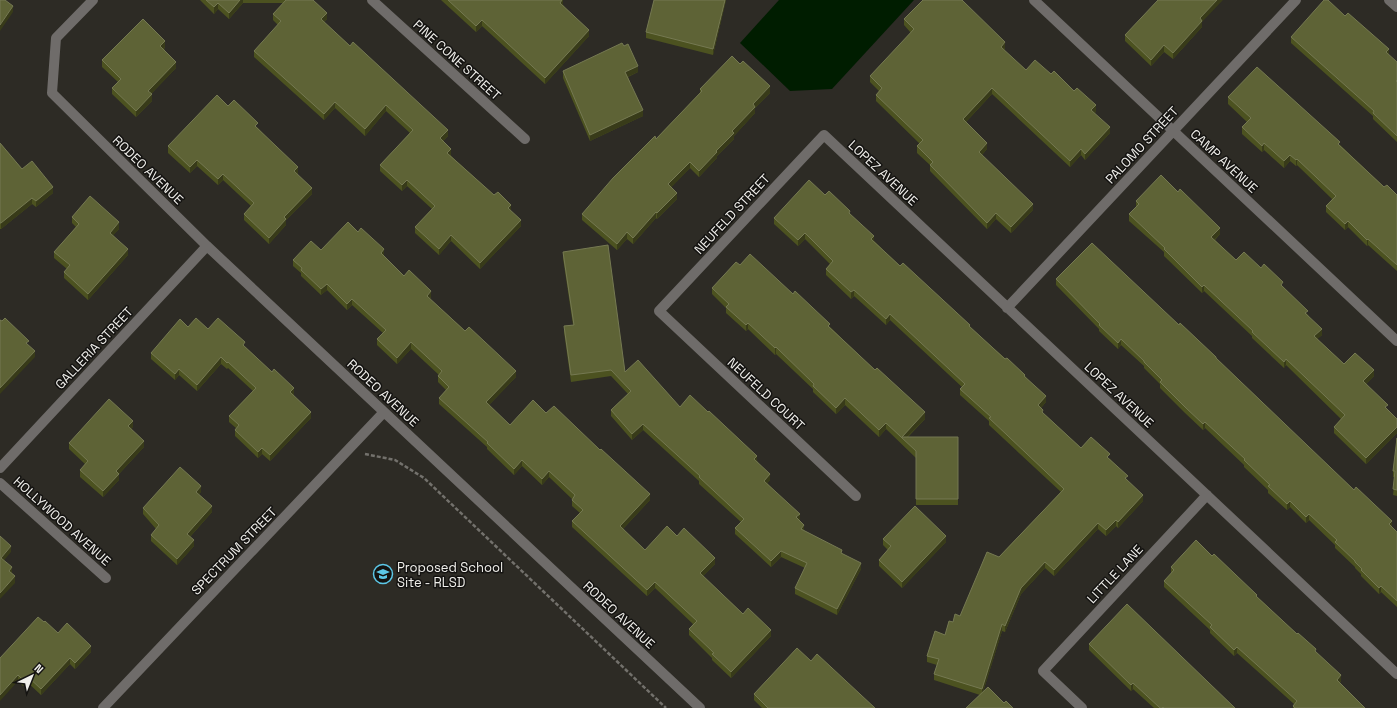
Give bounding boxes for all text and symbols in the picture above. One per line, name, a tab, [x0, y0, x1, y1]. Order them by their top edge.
street label: PINE CONE STREET	[410, 16, 505, 104]
street label: PALOMO STREET	[1102, 102, 1182, 187]
street label: CAMP AVENUE	[1187, 125, 1261, 197]
street label: RODEO AVENUE	[109, 132, 187, 208]
street label: LOPEZ AVENUE	[845, 136, 921, 210]
street label: NEUFELD STREET	[690, 170, 774, 258]
street label: GALLERIA STREET	[51, 303, 137, 393]
street label: NEUFELD COURT	[724, 354, 808, 434]
street label: RODEO AVENUE	[344, 355, 422, 431]
street label: LOPEZ AVENUE	[1081, 358, 1157, 432]
street label: HOLLYWOOD AVENUE	[10, 473, 114, 569]
street label: SPECTRUM STREET	[188, 503, 281, 599]
street label: LITTLE LANE	[1083, 541, 1147, 607]
place label: Proposed School Site - RLSD	[397, 559, 503, 591]
school or university icon: Proposed School Site - RLSD	[372, 563, 394, 585]
street label: RODEO AVENUE	[580, 577, 658, 653]
north arrow	[12, 656, 52, 696]
text: N	[31, 661, 46, 676]

